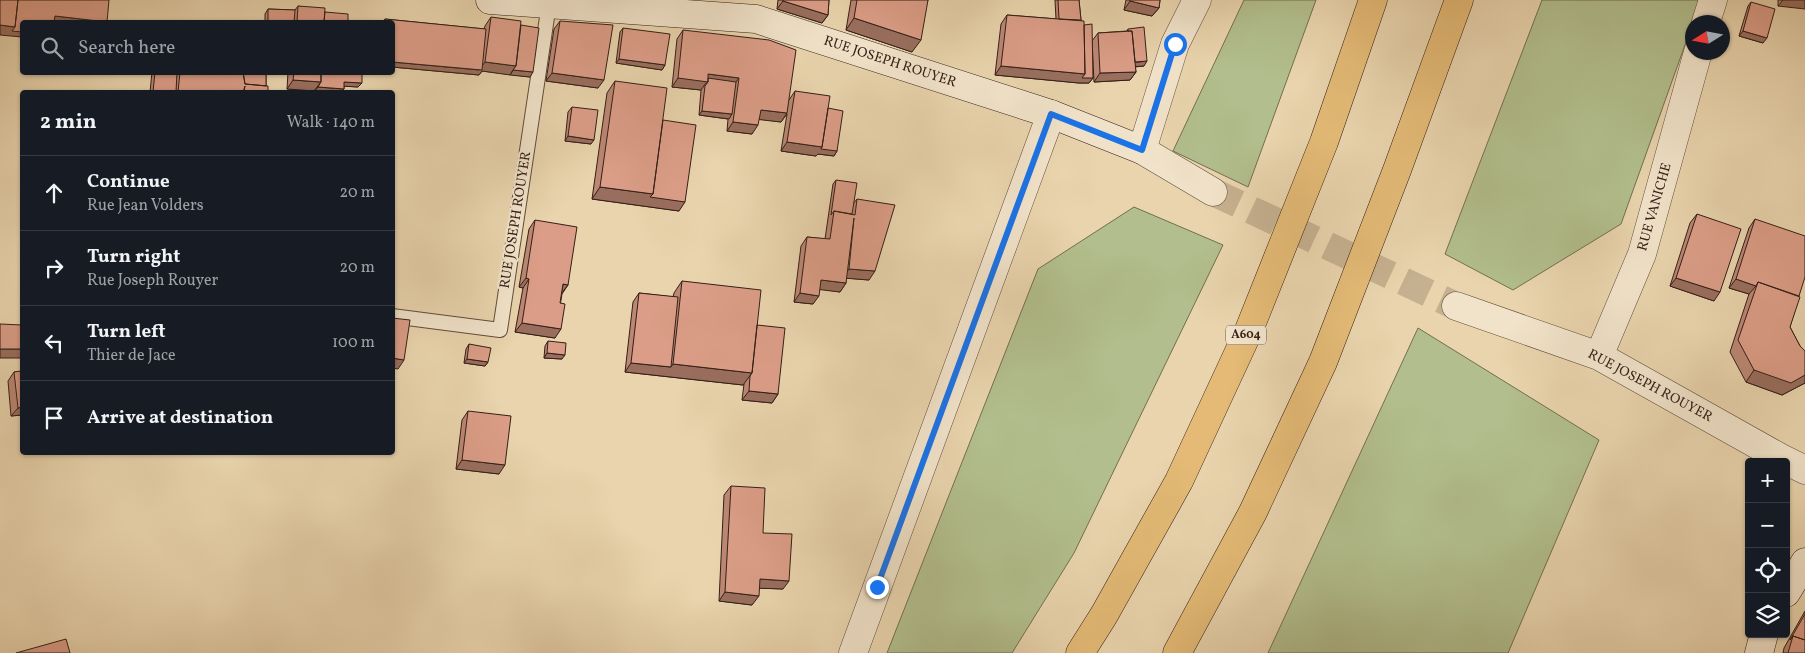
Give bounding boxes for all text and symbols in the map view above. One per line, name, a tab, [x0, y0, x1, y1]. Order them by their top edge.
north arrow	[1685, 15, 1730, 60]
search box	[20, 20, 395, 75]
street label: RUE JOSEPH ROUYER	[821, 32, 959, 93]
route start	[1164, 33, 1187, 56]
icon: search	[38, 34, 66, 62]
text: Search here	[78, 35, 175, 61]
text: 2 min	[40, 108, 97, 137]
text: Walk · 140 m	[287, 112, 375, 134]
street label: RUE JOSEPH ROUYER	[496, 150, 536, 290]
street label: RUE VANICHE	[1633, 161, 1677, 253]
text: Continue	[87, 169, 170, 195]
icon: ahead	[40, 179, 68, 207]
text: 20 m	[340, 182, 375, 204]
text: Rue Jean Volders	[87, 195, 204, 217]
text: Turn right	[87, 244, 180, 270]
icon: right	[40, 254, 68, 282]
text: 20 m	[340, 257, 375, 279]
text: Rue Joseph Rouyer	[87, 270, 218, 292]
text: Turn left	[87, 319, 166, 345]
road number: A604	[1226, 326, 1266, 344]
icon: left	[40, 329, 68, 357]
text: 100 m	[332, 332, 375, 354]
text: Thier de Jace	[87, 345, 176, 367]
street label: RUE JOSEPH ROUYER	[1584, 345, 1716, 427]
icon: arrive	[40, 404, 68, 432]
text: Arrive at destination	[87, 405, 273, 431]
map controls	[1745, 458, 1790, 638]
button: +	[1745, 458, 1790, 503]
button: −	[1745, 503, 1790, 548]
button: locate	[1745, 548, 1790, 593]
route end	[866, 576, 889, 599]
button: layers	[1745, 593, 1790, 638]

